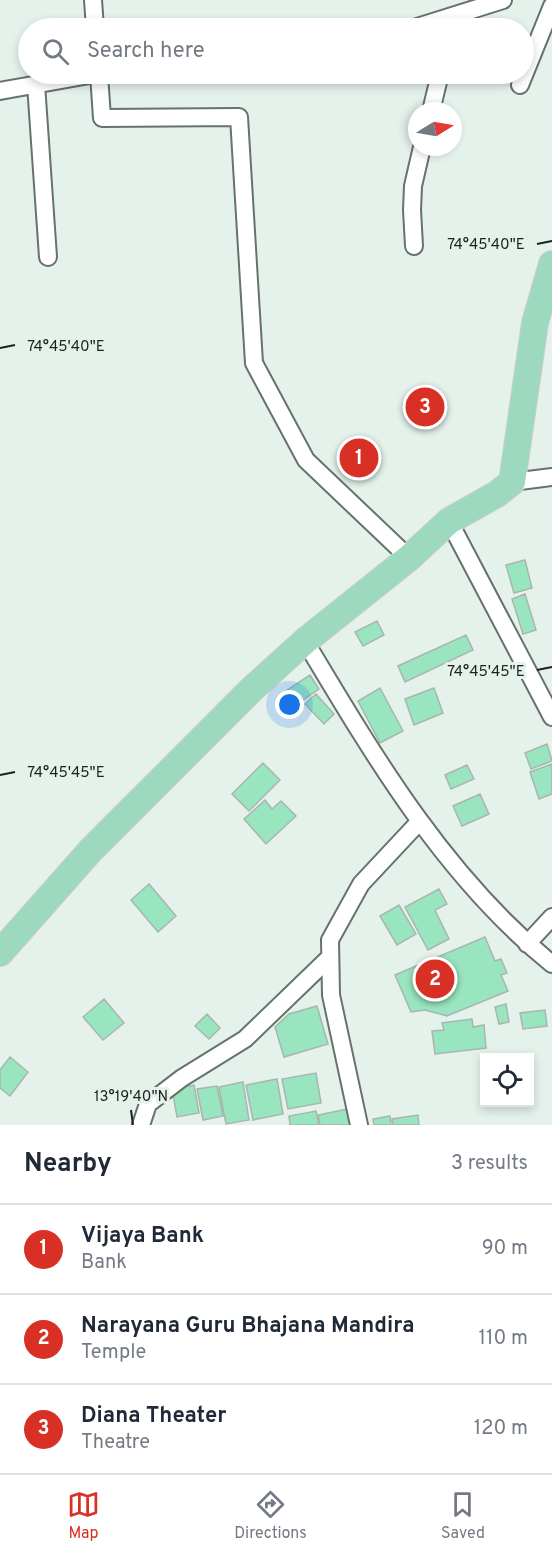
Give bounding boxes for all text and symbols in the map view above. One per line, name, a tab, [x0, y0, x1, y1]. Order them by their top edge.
search box	[18, 18, 534, 84]
icon: search	[39, 35, 72, 68]
text: Search here	[87, 38, 205, 65]
north arrow	[408, 102, 462, 156]
text: 74°45'40"E	[447, 236, 525, 255]
text: 74°45'40"E	[27, 338, 105, 357]
pin: 3	[406, 384, 444, 430]
pin: 1	[340, 436, 378, 480]
text: 74°45'45"E	[447, 663, 525, 682]
your location	[275, 690, 304, 719]
text: 74°45'45"E	[27, 764, 105, 783]
pin: 2	[416, 956, 454, 1002]
map controls	[480, 1053, 534, 1107]
button: locate	[480, 1053, 534, 1107]
text: 13°19'40"N	[94, 1088, 168, 1107]
text: Nearby	[24, 1148, 112, 1181]
text: 3 results	[451, 1151, 528, 1177]
text: Vijaya Bank	[81, 1223, 204, 1250]
text: 1	[40, 1236, 48, 1262]
text: 90 m	[482, 1236, 528, 1262]
text: Bank	[81, 1250, 127, 1276]
text: Narayana Guru Bhajana Mandira	[81, 1313, 414, 1340]
text: 2	[37, 1326, 50, 1352]
text: 110 m	[479, 1326, 528, 1352]
text: Temple	[81, 1340, 146, 1366]
text: Diana Theater	[81, 1403, 227, 1430]
text: 3	[38, 1416, 50, 1442]
text: 120 m	[474, 1416, 528, 1442]
text: Theatre	[81, 1430, 150, 1456]
tab: Map	[67, 1488, 100, 1544]
tab: Directions	[234, 1488, 307, 1544]
tab: Saved	[441, 1488, 485, 1544]

